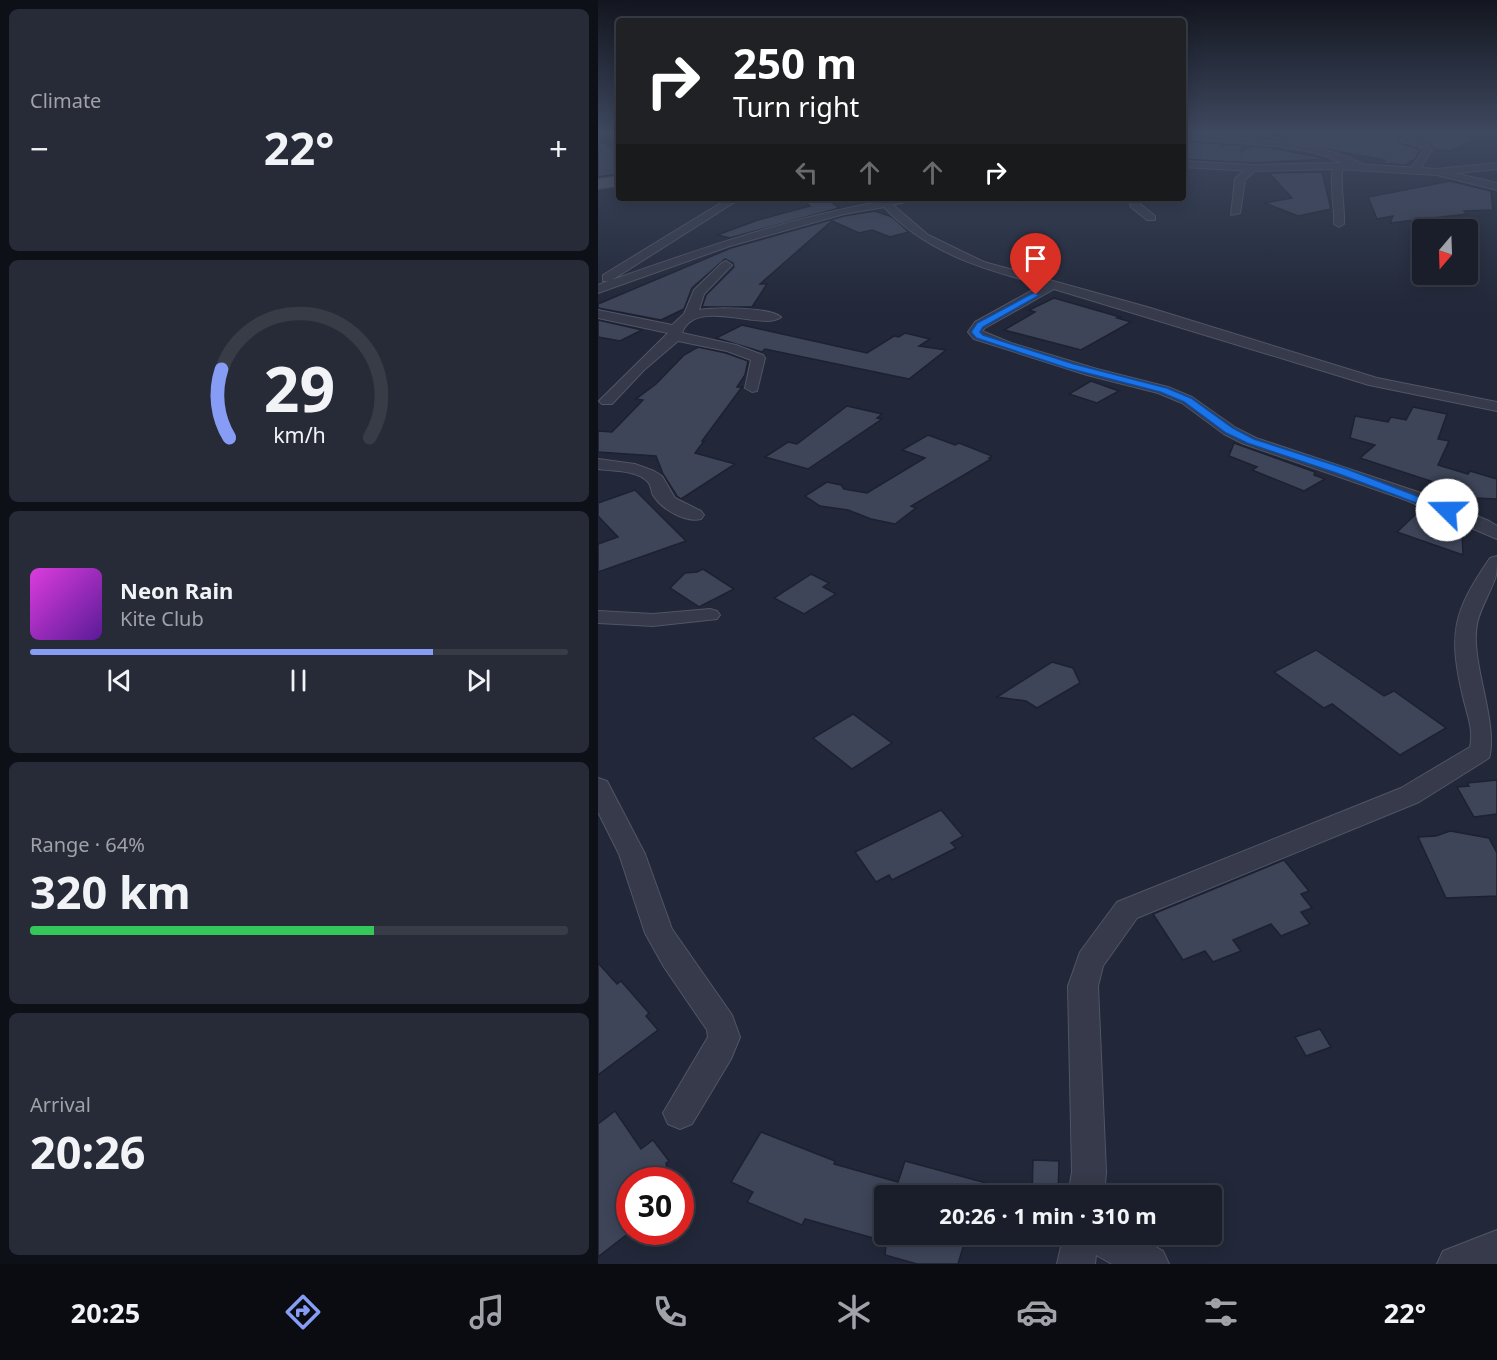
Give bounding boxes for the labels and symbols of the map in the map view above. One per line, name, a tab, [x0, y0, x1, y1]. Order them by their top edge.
north arrow	[1412, 219, 1478, 285]
pin	[1010, 233, 1061, 295]
position arrow	[1415, 478, 1479, 542]
speed limit sign: 30	[616, 1167, 694, 1245]

